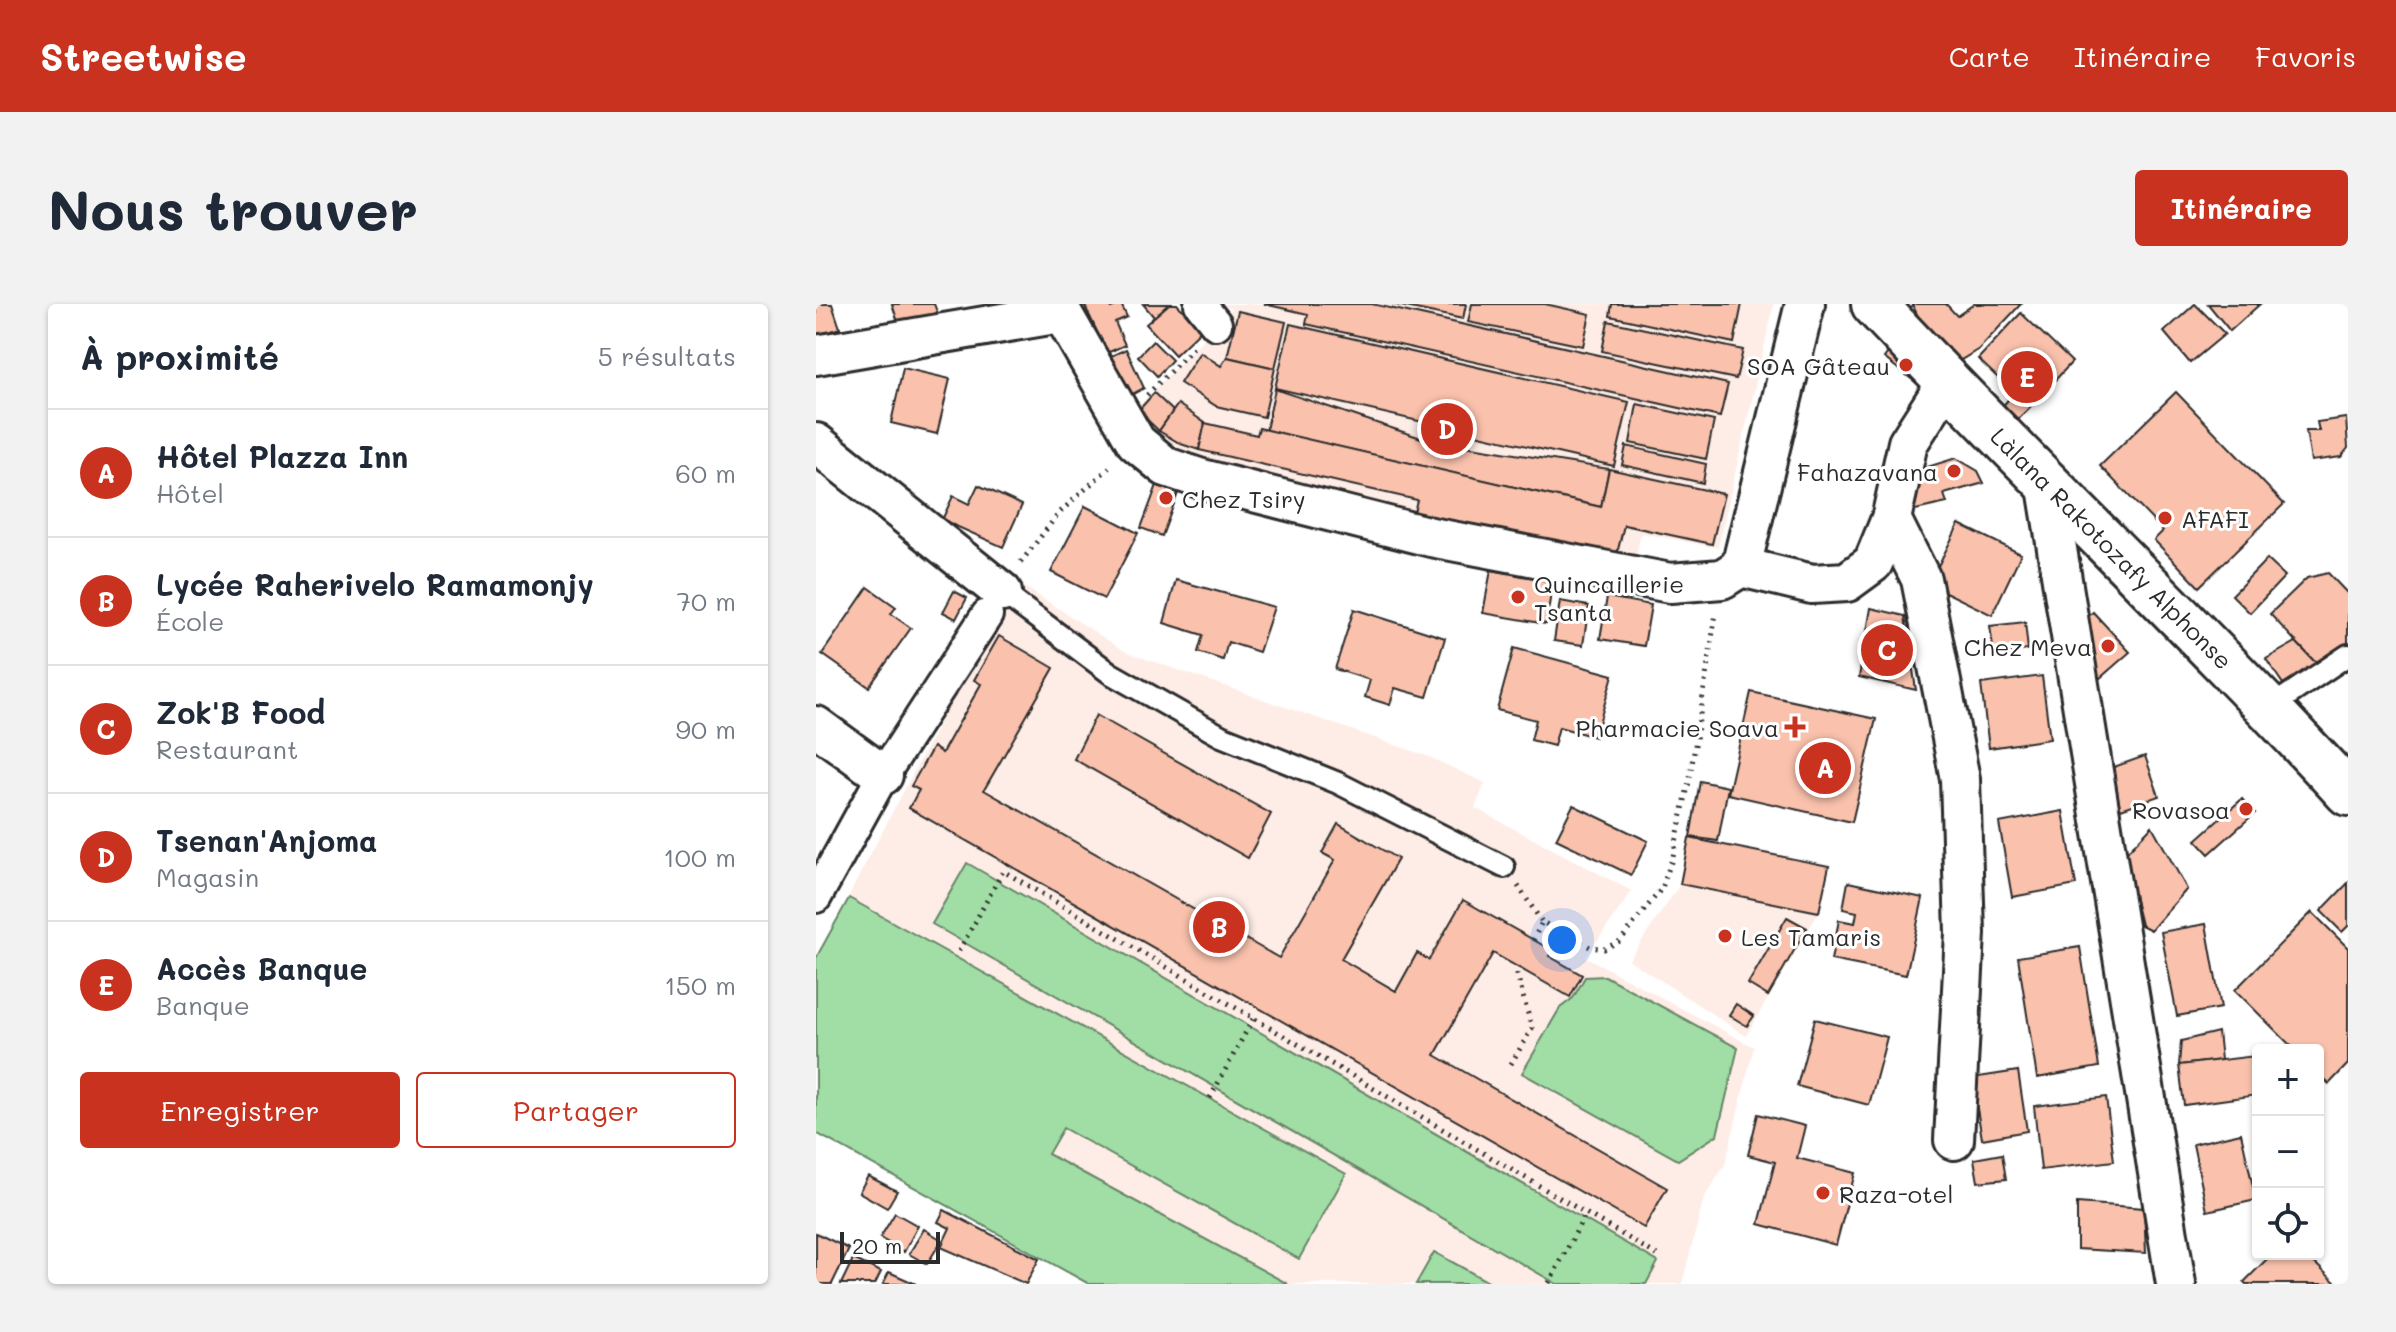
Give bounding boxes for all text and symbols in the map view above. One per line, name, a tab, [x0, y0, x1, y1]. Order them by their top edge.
text: Streetwise	[40, 31, 247, 81]
text: Carte	[1949, 38, 2030, 74]
text: Itinéraire	[2074, 38, 2211, 74]
text: Favoris	[2255, 38, 2356, 74]
button: Itinéraire	[2135, 170, 2348, 246]
text: Nous trouver	[48, 172, 418, 245]
text: À proximité	[80, 334, 279, 379]
text: 5 résultats	[598, 339, 736, 373]
pin: E	[2001, 347, 2053, 407]
place label: SOA Gâteau	[1747, 350, 1890, 381]
marker: SOA Gâteau	[1897, 356, 1915, 374]
pin: D	[1421, 399, 1473, 459]
street label: Làlana Rakotozafy Alphonse	[1985, 421, 2239, 675]
text: Hôtel Plazza Inn	[156, 436, 408, 476]
text: A	[97, 456, 115, 490]
text: 60 m	[675, 456, 736, 490]
place label: Fahazavana	[1797, 456, 1938, 487]
marker: Fahazavana	[1945, 462, 1963, 480]
text: Hôtel	[156, 476, 224, 510]
place label: Chez Tsiry	[1182, 483, 1306, 514]
marker: Chez Tsiry	[1157, 489, 1175, 507]
place label: AFAFI	[2181, 503, 2249, 534]
marker: AFAFI	[2156, 509, 2174, 527]
text: Lycée Raherivelo Ramamonjy	[156, 564, 594, 604]
place label: Quincaillerie Tsanta	[1534, 568, 1684, 627]
text: B	[97, 584, 115, 618]
text: 70 m	[676, 584, 736, 618]
marker: Quincaillerie Tsanta	[1509, 588, 1527, 606]
text: École	[156, 604, 224, 638]
pin: C	[1861, 620, 1913, 680]
place label: Chez Meva	[1964, 631, 2092, 662]
marker: Chez Meva	[2099, 637, 2117, 655]
text: Zok'B Food	[156, 692, 325, 732]
text: C	[96, 712, 116, 746]
text: 90 m	[676, 712, 736, 746]
place label: Pharmacie Soava	[1575, 712, 1779, 743]
marker: Pharmacie Soava	[1786, 718, 1804, 736]
text: Restaurant	[156, 732, 298, 766]
pin: A	[1799, 738, 1851, 798]
place label: Rovasoa	[2132, 794, 2230, 825]
marker: Rovasoa	[2237, 800, 2255, 818]
text: Tsenan'Anjoma	[156, 820, 377, 860]
text: D	[97, 840, 115, 874]
text: 100 m	[663, 840, 736, 874]
text: Magasin	[156, 860, 259, 894]
pin: B	[1193, 897, 1245, 957]
your location	[1542, 920, 1582, 960]
place label: Les Tamaris	[1741, 921, 1881, 952]
marker: Les Tamaris	[1716, 927, 1734, 945]
text: Accès Banque	[156, 948, 367, 988]
text: E	[98, 968, 114, 1002]
text: 150 m	[664, 968, 736, 1002]
text: Banque	[156, 988, 250, 1022]
map controls	[2252, 1044, 2324, 1260]
button: +	[2252, 1044, 2324, 1116]
button: Enregistrer	[80, 1072, 400, 1148]
button: Partager	[416, 1072, 736, 1148]
button: −	[2252, 1116, 2324, 1188]
place label: Raza-otel	[1839, 1178, 1953, 1209]
marker: Raza-otel	[1814, 1184, 1832, 1202]
button: locate	[2252, 1188, 2324, 1260]
scale bar	[840, 1228, 940, 1264]
text: 20 m	[852, 1231, 902, 1260]

